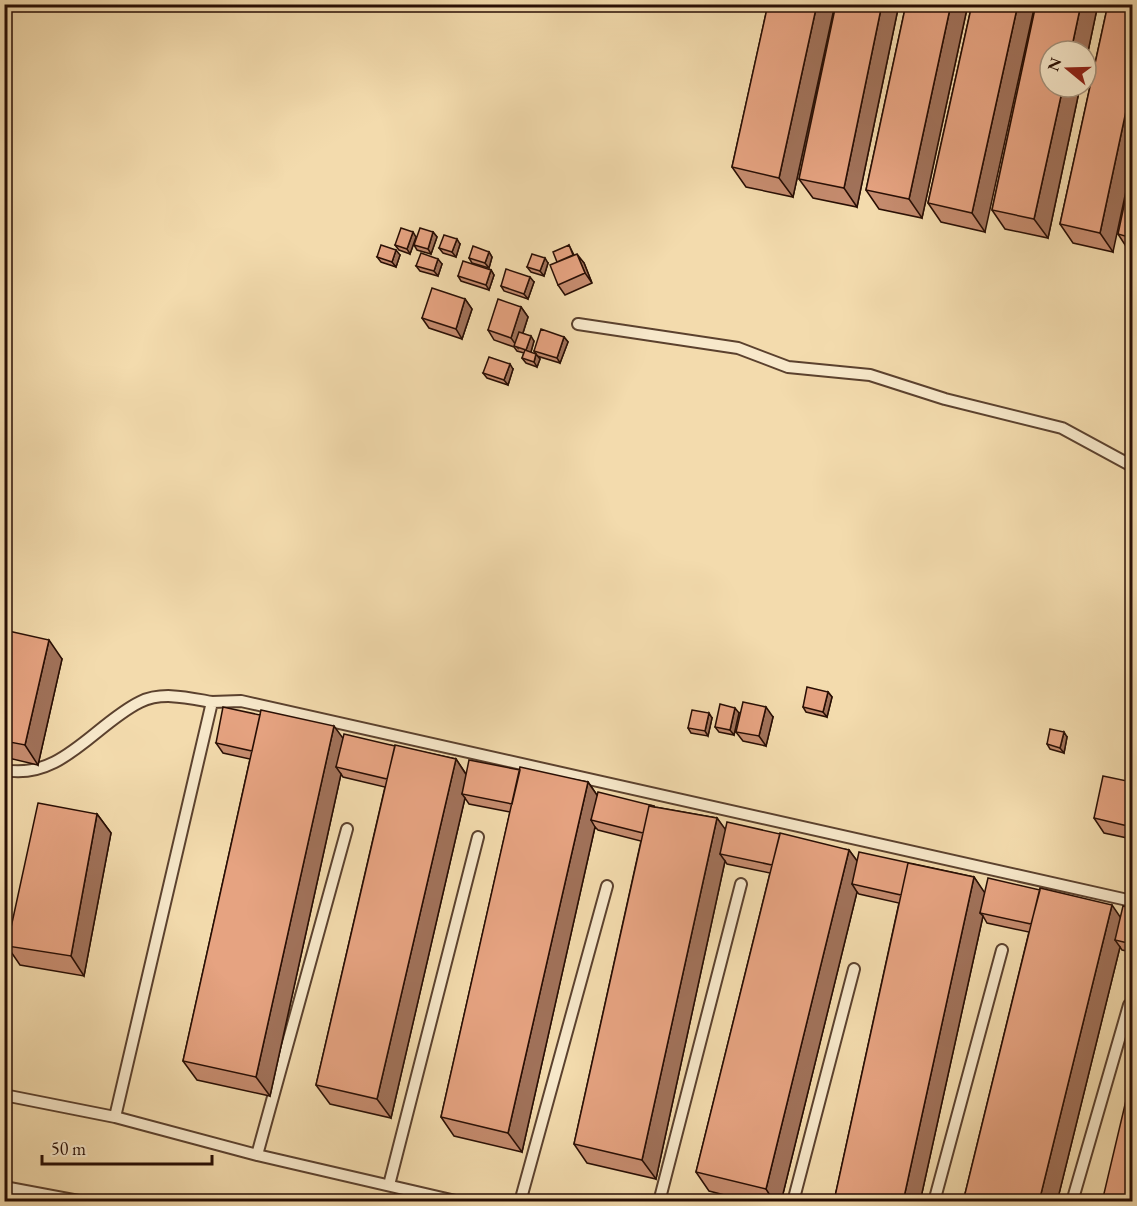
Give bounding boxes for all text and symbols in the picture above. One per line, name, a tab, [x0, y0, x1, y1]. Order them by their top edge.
north arrow	[1038, 39, 1098, 99]
text: N	[1042, 55, 1066, 74]
scale bar	[42, 1128, 212, 1166]
text: 50 m	[51, 1137, 86, 1160]

